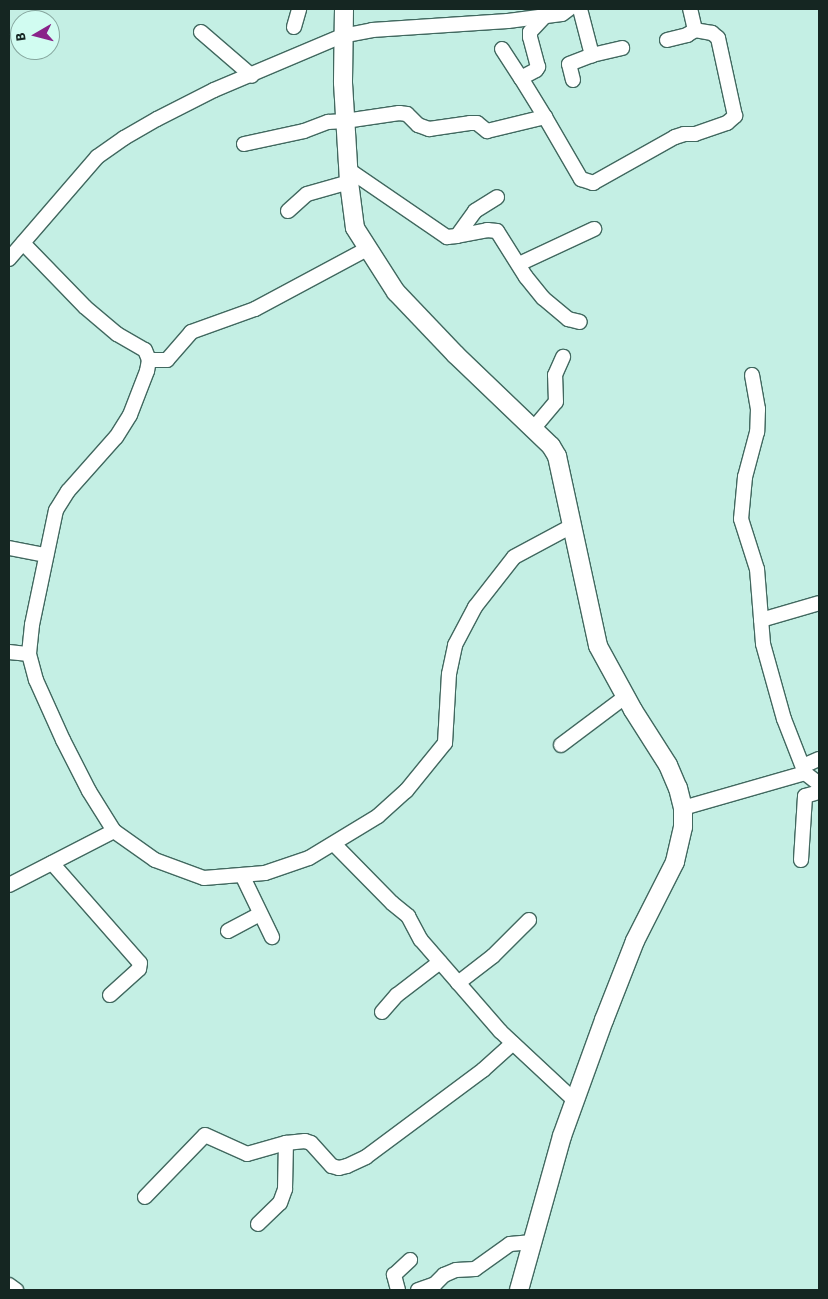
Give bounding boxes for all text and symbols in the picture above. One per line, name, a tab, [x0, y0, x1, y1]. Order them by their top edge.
north arrow	[10, 10, 60, 60]
text: B	[11, 31, 32, 43]

